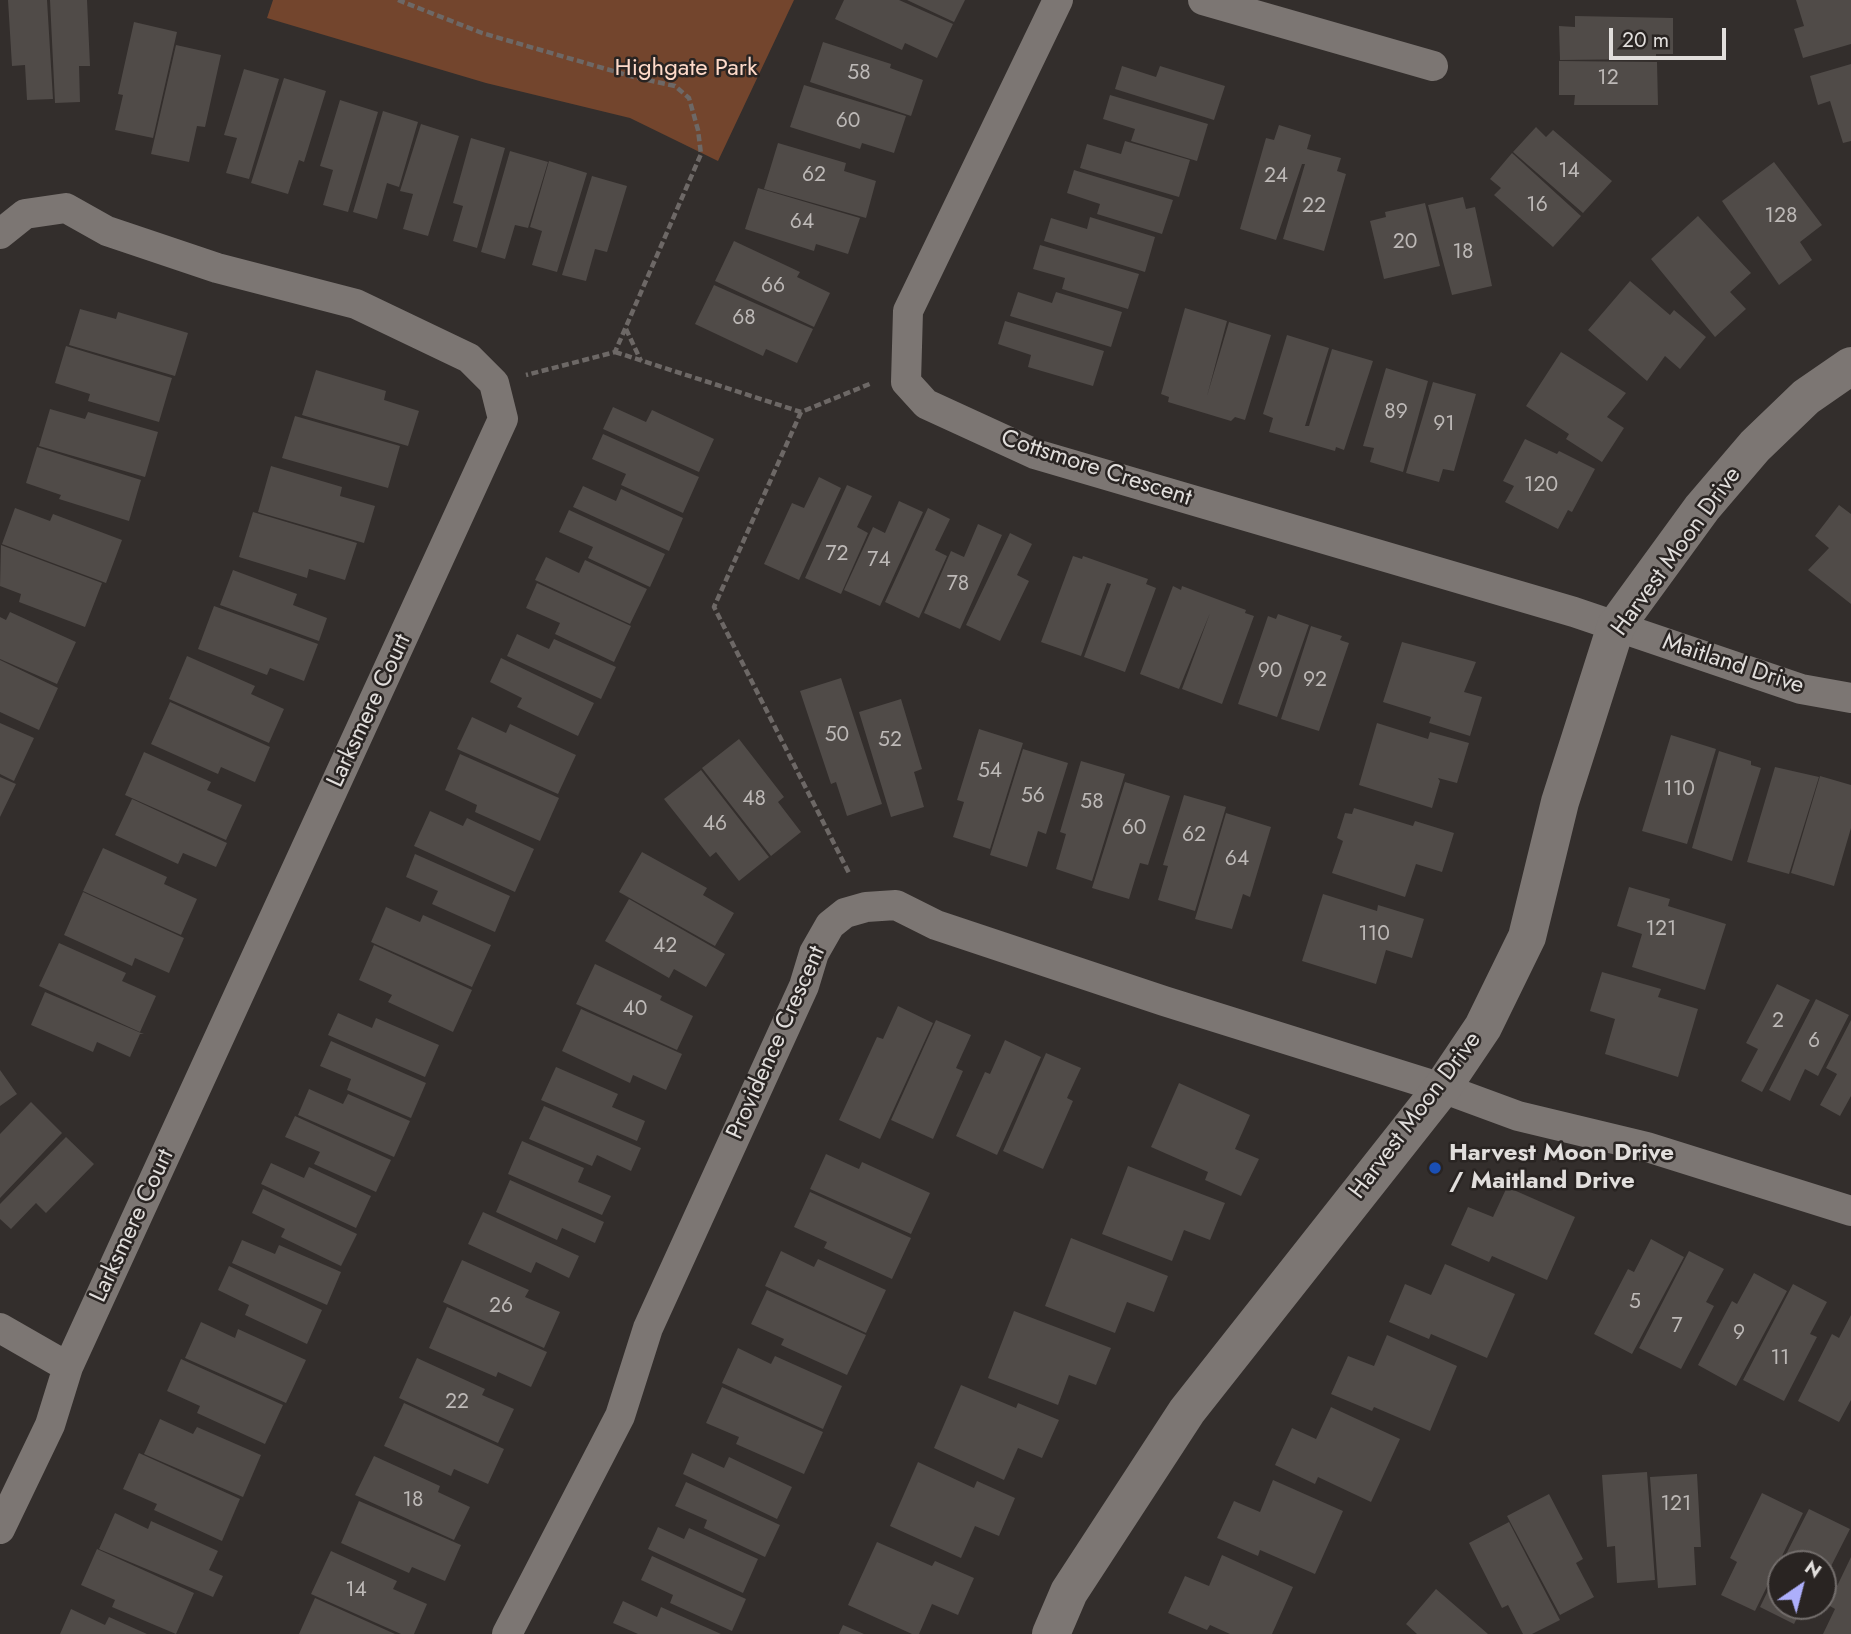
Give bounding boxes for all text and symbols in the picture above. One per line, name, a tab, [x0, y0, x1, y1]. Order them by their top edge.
scale bar	[1613, 14, 1730, 58]
text: 20 m	[1622, 25, 1669, 55]
park label: Highgate Park	[615, 55, 757, 83]
house number: 58	[847, 61, 871, 87]
house number: 12	[1597, 66, 1619, 92]
house number: 60	[836, 109, 860, 135]
house number: 14	[1558, 159, 1580, 185]
house number: 62	[802, 163, 826, 189]
house number: 24	[1264, 164, 1288, 190]
house number: 16	[1526, 193, 1548, 219]
house number: 22	[1302, 194, 1326, 220]
house number: 128	[1765, 204, 1797, 230]
house number: 64	[790, 210, 814, 236]
house number: 20	[1393, 230, 1417, 256]
house number: 18	[1453, 240, 1473, 266]
house number: 66	[761, 274, 785, 300]
house number: 68	[732, 306, 756, 332]
house number: 89	[1384, 400, 1408, 426]
house number: 91	[1433, 412, 1455, 438]
street label: Cottsmore Crescent	[997, 425, 1195, 513]
street label: Harvest Moon Drive	[1606, 462, 1748, 642]
house number: 120	[1524, 473, 1558, 499]
house number: 72	[826, 542, 848, 568]
house number: 74	[867, 548, 891, 574]
house number: 78	[947, 572, 969, 598]
street label: Maitland Drive	[1659, 629, 1807, 701]
street label: Larksmere Court	[322, 630, 418, 792]
house number: 90	[1258, 659, 1282, 685]
house number: 92	[1303, 668, 1327, 694]
house number: 50	[825, 723, 849, 749]
house number: 52	[878, 728, 902, 754]
house number: 54	[978, 759, 1002, 785]
house number: 110	[1663, 777, 1695, 803]
house number: 56	[1021, 784, 1045, 810]
house number: 48	[742, 787, 766, 813]
house number: 58	[1080, 790, 1104, 816]
house number: 46	[703, 812, 727, 838]
house number: 60	[1122, 816, 1146, 842]
house number: 62	[1182, 823, 1206, 849]
house number: 64	[1225, 847, 1249, 873]
house number: 121	[1646, 917, 1676, 943]
house number: 110	[1358, 922, 1390, 948]
house number: 42	[653, 934, 677, 960]
street label: Providence Crescent	[721, 942, 833, 1144]
house number: 40	[623, 997, 647, 1023]
house number: 2	[1772, 1009, 1784, 1035]
street label: Harvest Moon Drive	[1344, 1027, 1488, 1205]
house number: 6	[1808, 1029, 1820, 1055]
place label: Harvest Moon Drive / Maitland Drive	[1449, 1140, 1674, 1196]
street label: Larksmere Court	[85, 1145, 181, 1307]
marker: Harvest Moon Drive / Maitland Drive	[1427, 1160, 1443, 1176]
house number: 5	[1629, 1290, 1641, 1316]
house number: 26	[489, 1294, 513, 1320]
house number: 7	[1671, 1314, 1683, 1340]
house number: 9	[1733, 1321, 1745, 1347]
house number: 11	[1771, 1346, 1789, 1372]
house number: 22	[445, 1390, 469, 1416]
house number: 18	[403, 1488, 423, 1514]
house number: 121	[1661, 1492, 1691, 1518]
north arrow	[1767, 1550, 1837, 1620]
text: N	[1799, 1554, 1827, 1584]
house number: 14	[345, 1578, 367, 1604]

